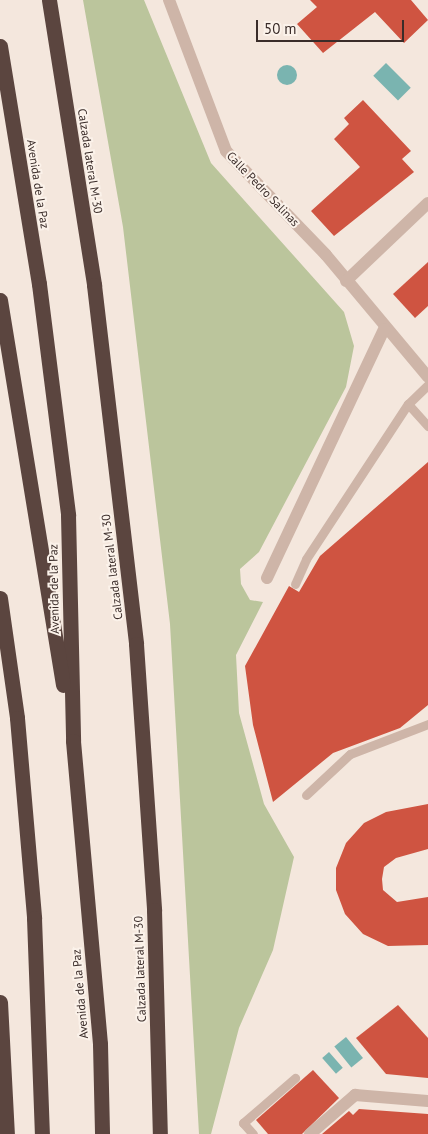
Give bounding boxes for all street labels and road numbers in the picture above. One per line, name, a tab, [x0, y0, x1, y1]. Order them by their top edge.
street label: Calzada lateral M-30	[75, 107, 105, 215]
street label: Avenida de la Paz	[24, 139, 52, 229]
street label: Calle Pedro Salinas	[224, 149, 302, 229]
street label: Calzada lateral M-30	[98, 513, 126, 621]
street label: Avenida de la Paz	[46, 544, 62, 634]
street label: Calzada lateral M-30	[131, 916, 149, 1022]
street label: Avenida de la Paz	[69, 949, 91, 1039]

